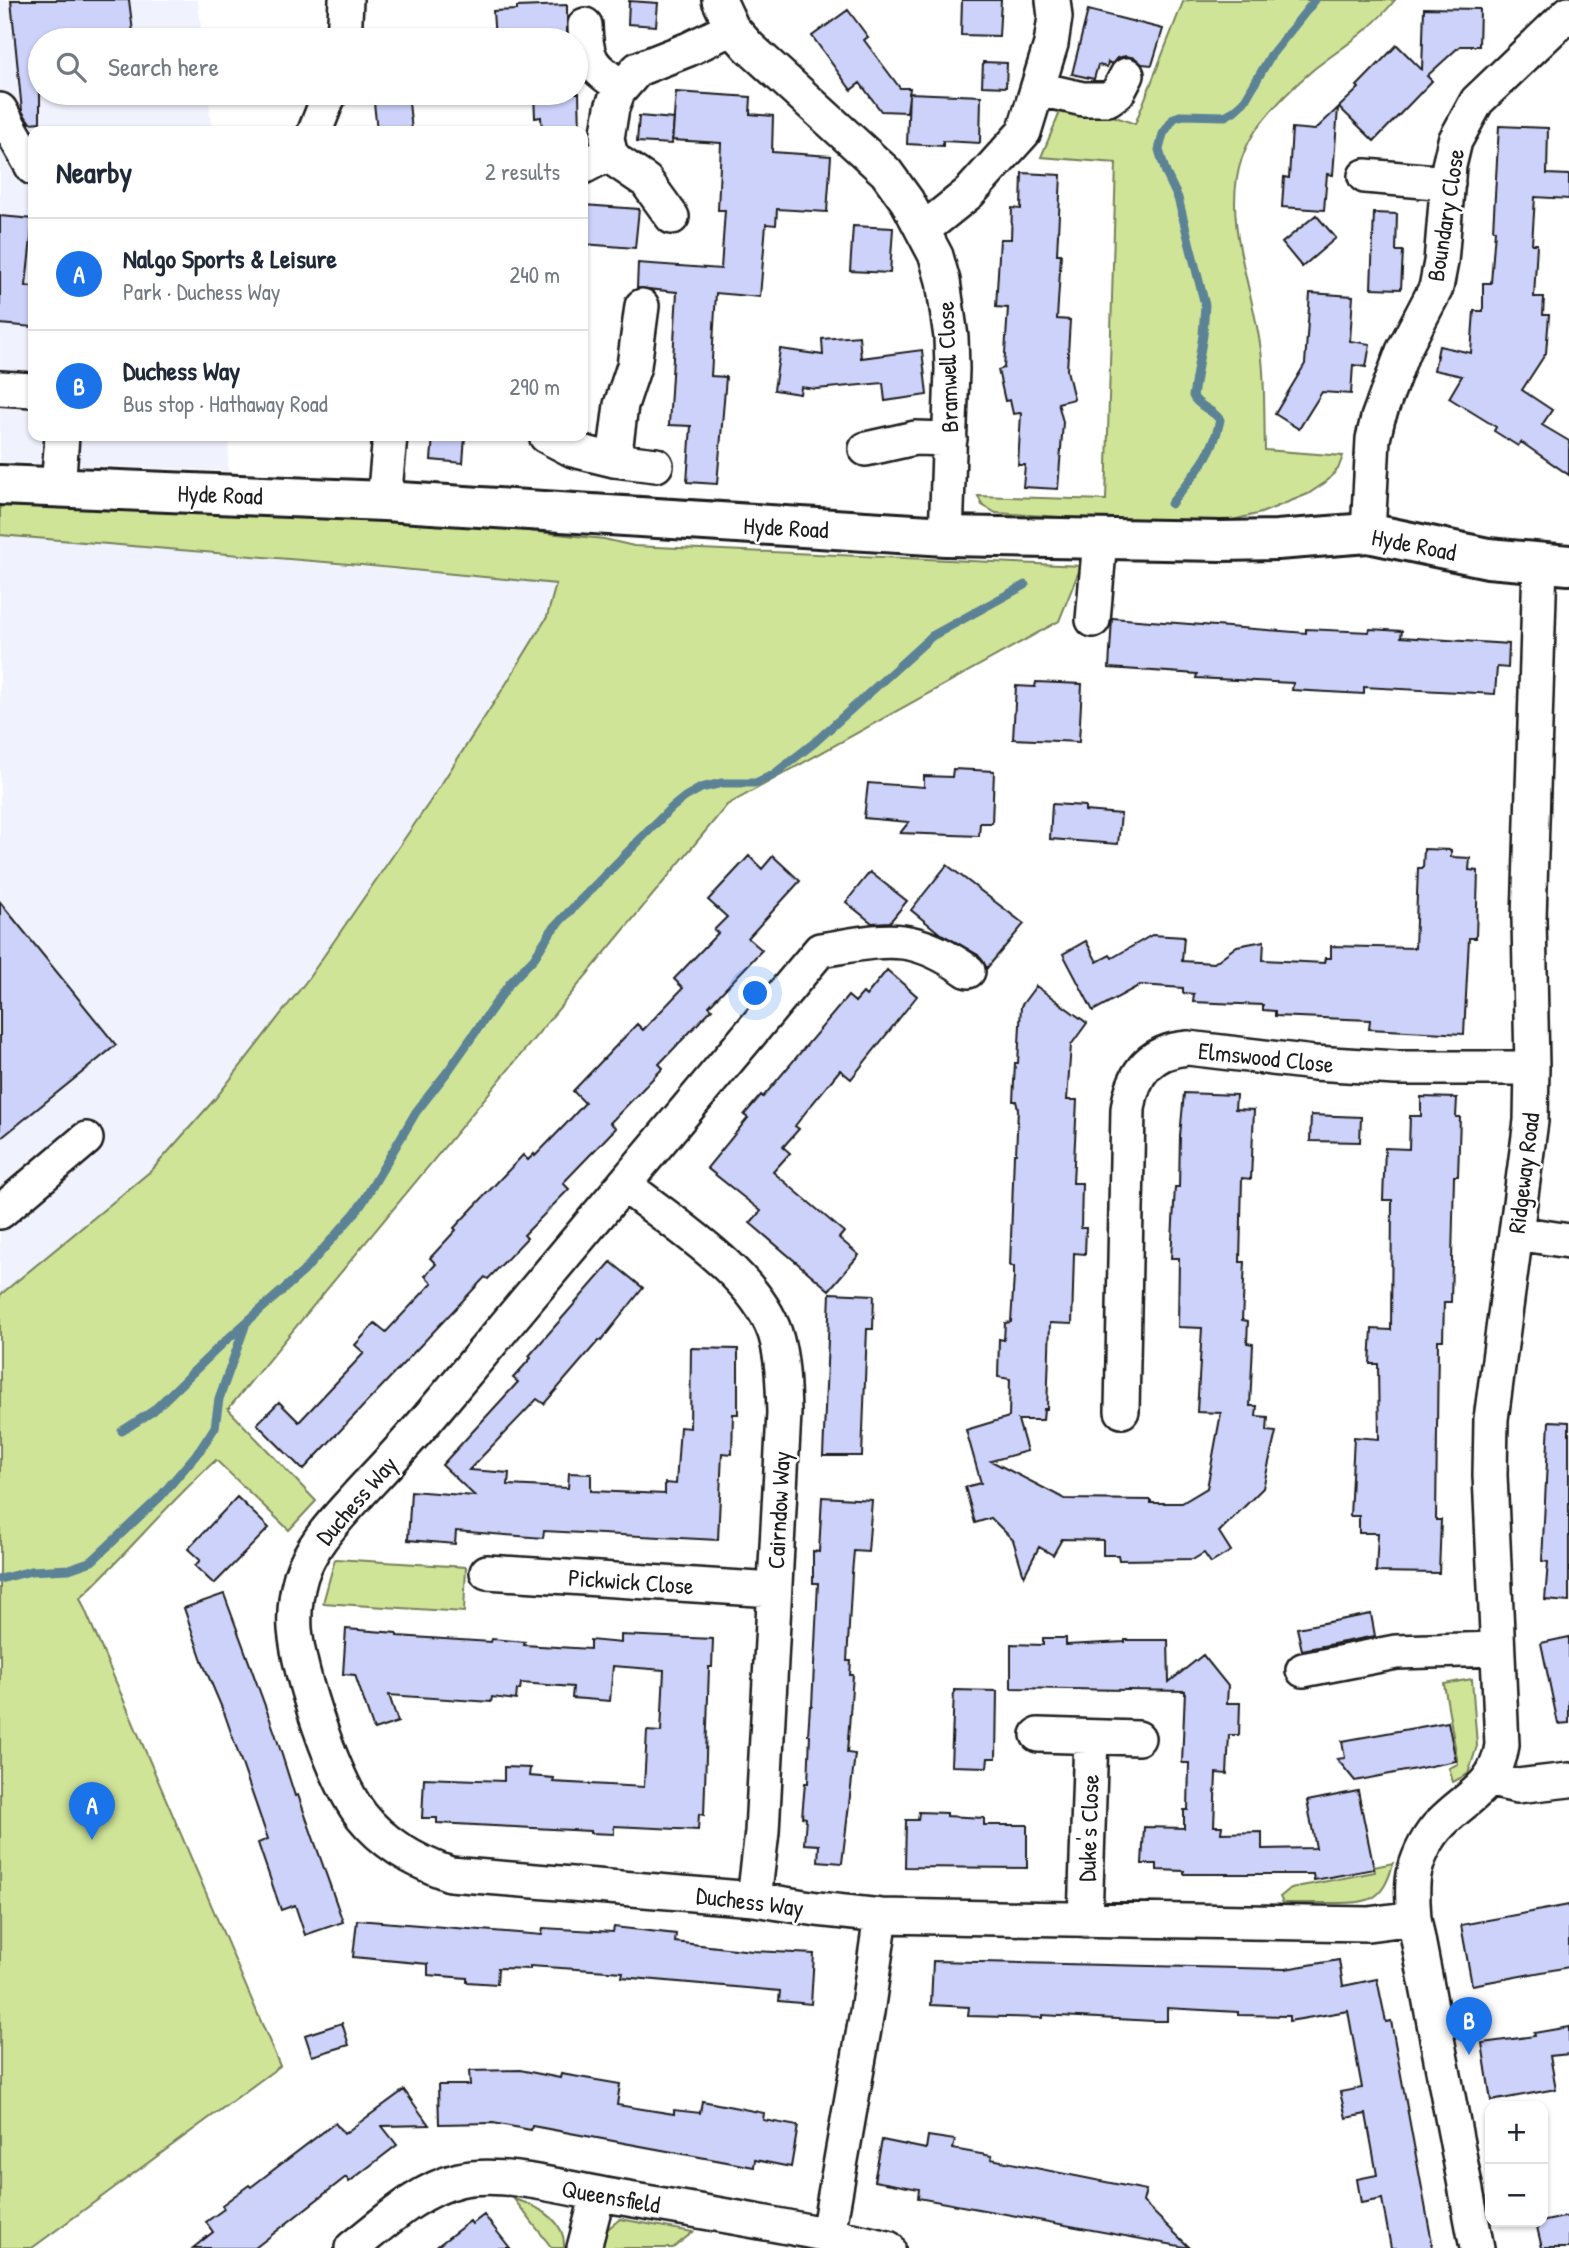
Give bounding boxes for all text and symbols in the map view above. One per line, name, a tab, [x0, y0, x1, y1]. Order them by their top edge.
search box	[28, 28, 588, 105]
icon: search	[52, 48, 90, 86]
text: Search here	[108, 49, 219, 84]
street label: Boundary Close	[1419, 146, 1471, 284]
text: Nearby	[56, 152, 132, 192]
text: 2 results	[485, 156, 560, 187]
text: Nalgo Sports & Leisure	[123, 241, 337, 276]
text: A	[73, 259, 85, 290]
text: 240 m	[509, 259, 560, 290]
text: Park · Duchess Way	[123, 276, 280, 307]
street label: Bramwell Close	[929, 300, 965, 433]
text: Duchess Way	[123, 353, 240, 388]
text: B	[73, 371, 85, 402]
text: 290 m	[510, 371, 560, 402]
text: Bus stop · Hathaway Road	[123, 388, 328, 419]
street label: Hyde Road	[177, 477, 263, 511]
street label: Hyde Road	[743, 509, 829, 545]
street label: Hyde Road	[1369, 520, 1459, 568]
your location	[738, 976, 772, 1010]
street label: Elmswood Close	[1197, 1034, 1336, 1080]
street label: Ridgeway Road	[1500, 1111, 1546, 1235]
street label: Duchess Way	[308, 1449, 404, 1551]
street label: Cairndow Way	[759, 1450, 797, 1570]
street label: Pickwick Close	[567, 1561, 695, 1601]
street label: Duke's Close	[1070, 1773, 1106, 1882]
pin: A	[69, 1782, 115, 1840]
street label: Duchess Way	[694, 1879, 806, 1923]
pin: B	[1446, 1997, 1492, 2055]
map controls	[1485, 2101, 1548, 2227]
button: +	[1485, 2101, 1548, 2164]
button: −	[1485, 2164, 1548, 2227]
street label: Queensfield	[559, 2172, 663, 2220]

